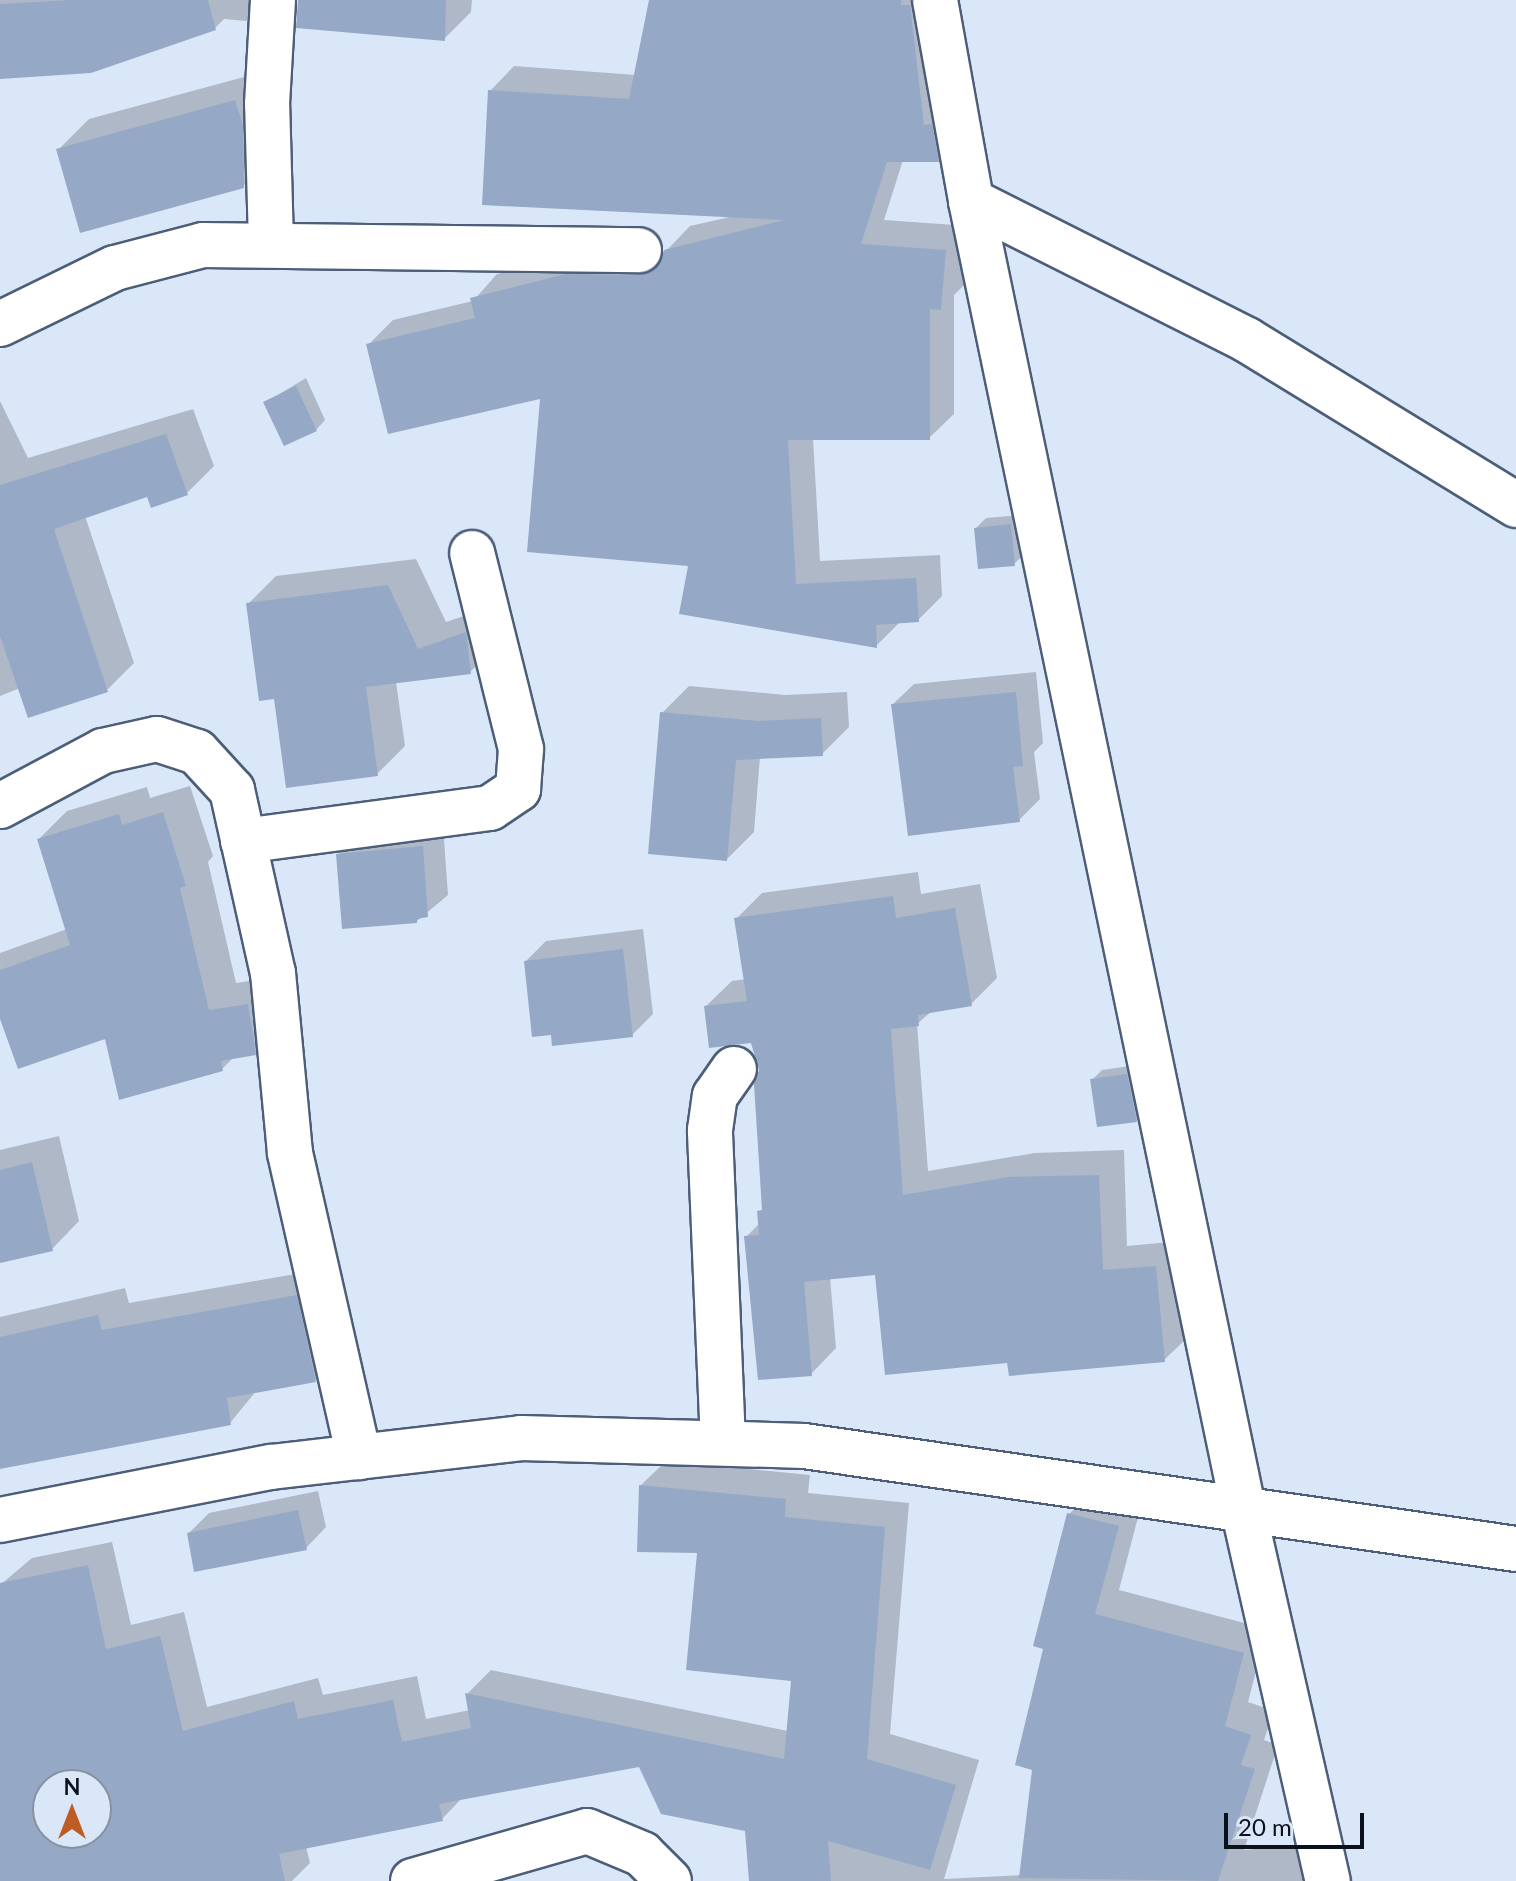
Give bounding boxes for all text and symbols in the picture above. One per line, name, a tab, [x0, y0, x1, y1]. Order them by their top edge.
north arrow	[32, 1769, 112, 1849]
text: N	[64, 1773, 80, 1800]
scale bar	[1228, 1797, 1368, 1847]
text: 20 m	[1238, 1812, 1292, 1841]

